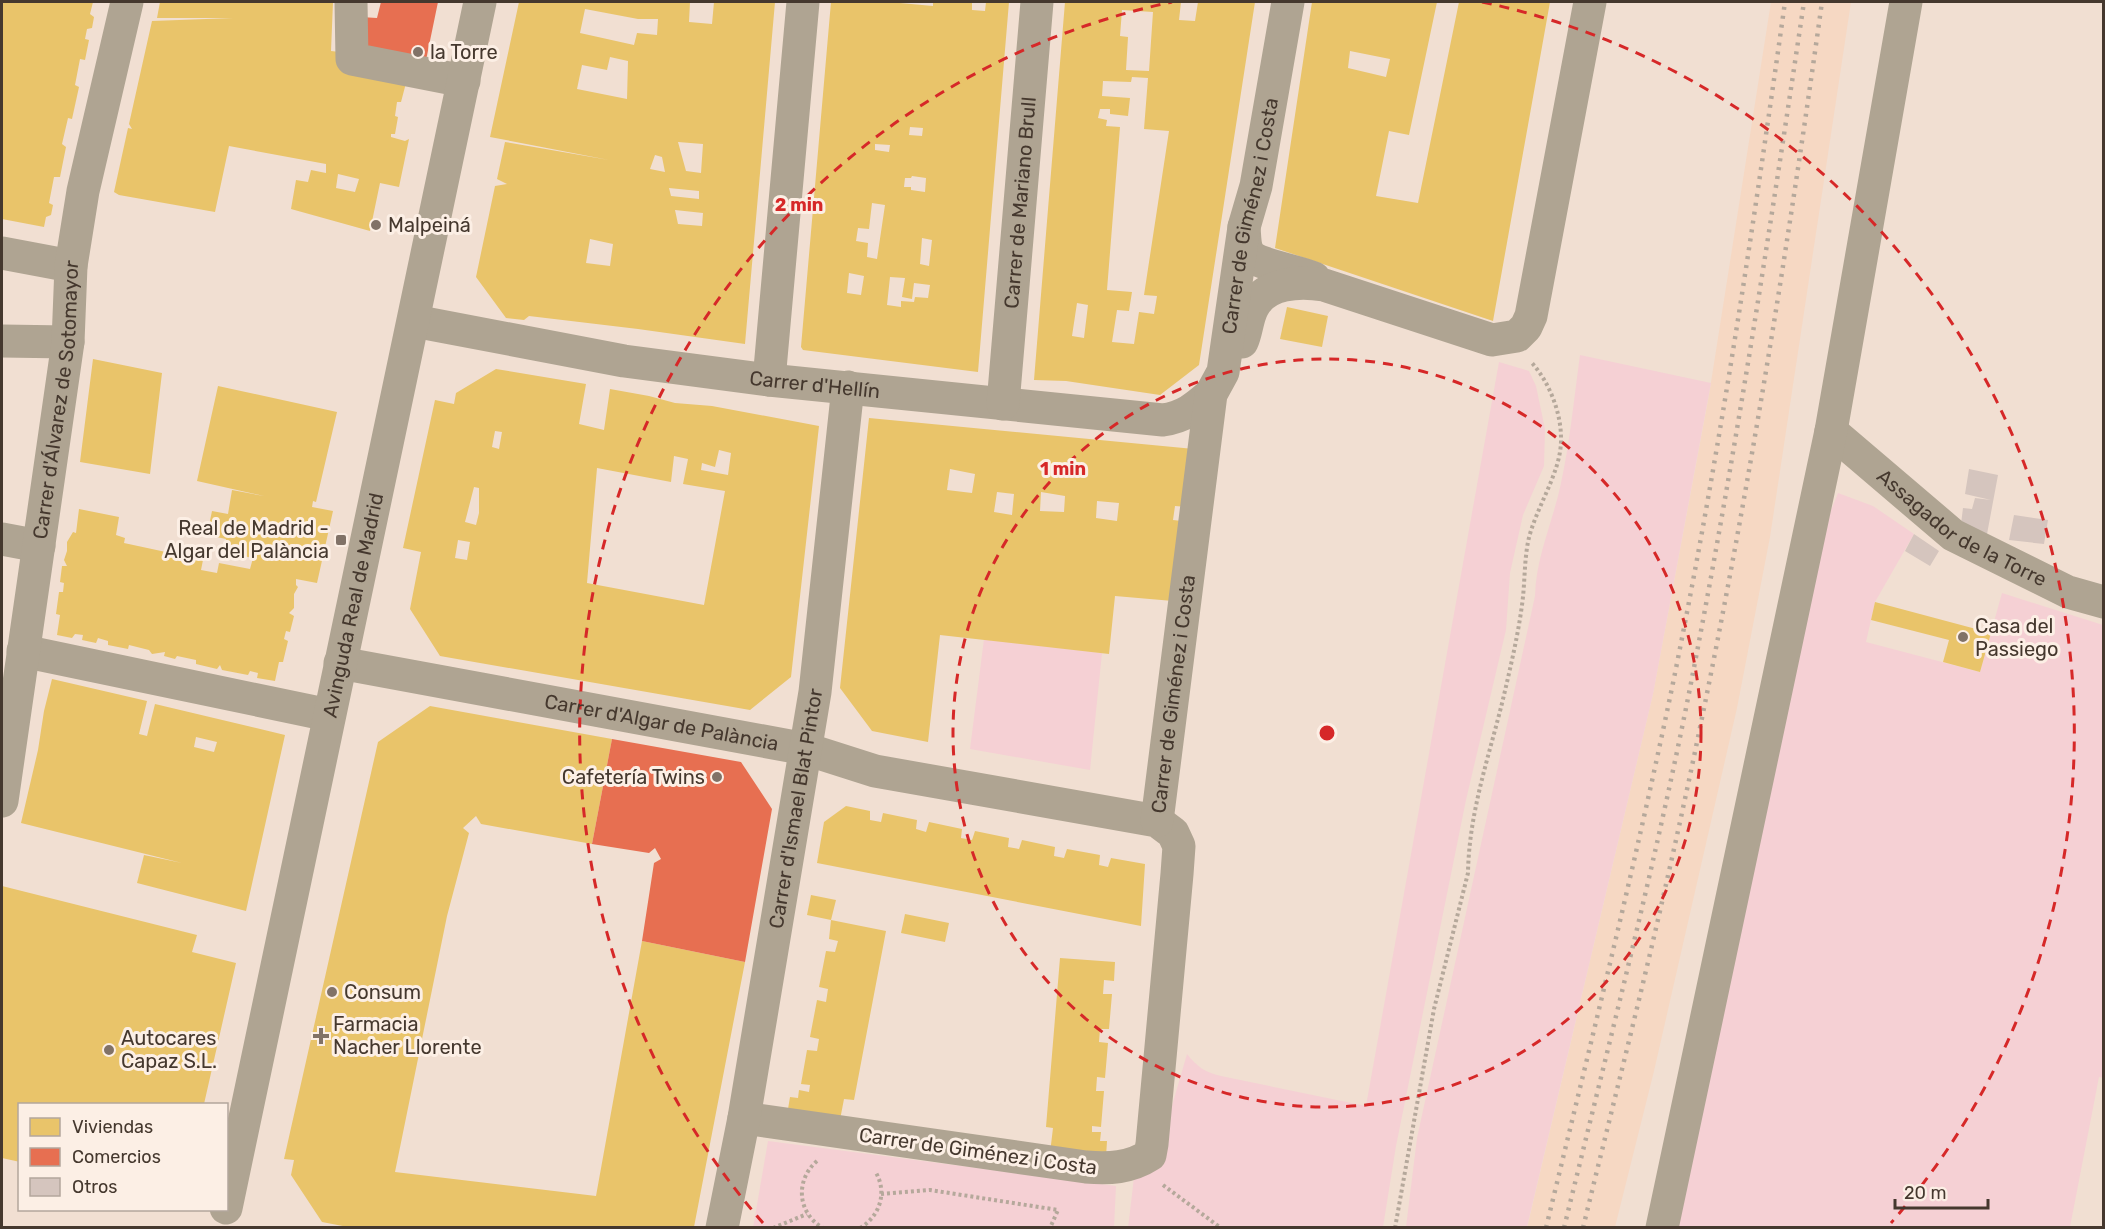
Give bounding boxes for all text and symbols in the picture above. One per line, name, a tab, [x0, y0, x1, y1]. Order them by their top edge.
place label: la Torre	[430, 40, 498, 64]
marker: la Torre	[411, 45, 425, 59]
street label: Carrer de Mariano Brull	[999, 96, 1041, 310]
street label: Carrer de Giménez i Costa	[1217, 96, 1283, 336]
text: 2 min	[775, 194, 823, 216]
place label: Malpeiná	[388, 213, 471, 237]
marker: Malpeiná	[369, 218, 383, 232]
street label: Carrer d'Álvarez de Sotomayor	[28, 258, 84, 541]
street label: Carrer d'Hellín	[748, 366, 881, 403]
text: 1 min	[1040, 458, 1086, 480]
street label: Assagador de la Torre	[1872, 464, 2051, 592]
street label: Avinguda Real de Madrid	[318, 491, 388, 720]
place label: Real de Madrid - Algar del Palància	[164, 516, 329, 563]
marker: Real de Madrid - Algar del Palància	[334, 533, 348, 547]
street label: Carrer de Giménez i Costa	[1146, 573, 1200, 815]
place label: Casa del Passiego	[1975, 614, 2059, 661]
marker: Casa del Passiego	[1956, 630, 1970, 644]
street label: Carrer d'Ismael Blat Pintor	[764, 686, 827, 930]
street label: Carrer d'Algar de Palància	[543, 689, 781, 756]
centre of rings	[1317, 723, 1337, 743]
place label: Cafetería Twins	[562, 765, 705, 789]
marker: Cafetería Twins	[710, 770, 724, 784]
place label: Consum	[344, 980, 421, 1004]
marker: Consum	[325, 985, 339, 999]
place label: Farmacia Nacher Llorente	[333, 1012, 482, 1059]
place label: Autocares Capaz S.L.	[121, 1026, 217, 1073]
marker: Farmacia Nacher Llorente	[314, 1029, 328, 1043]
marker: Autocares Capaz S.L.	[102, 1043, 116, 1057]
legend	[18, 1103, 228, 1211]
text: Viviendas	[72, 1116, 153, 1138]
street label: Carrer de Giménez i Costa	[857, 1122, 1099, 1180]
text: Comercios	[72, 1146, 161, 1168]
scale bar	[1895, 1172, 1988, 1210]
text: Otros	[72, 1176, 117, 1198]
text: 20 m	[1904, 1182, 1946, 1204]

